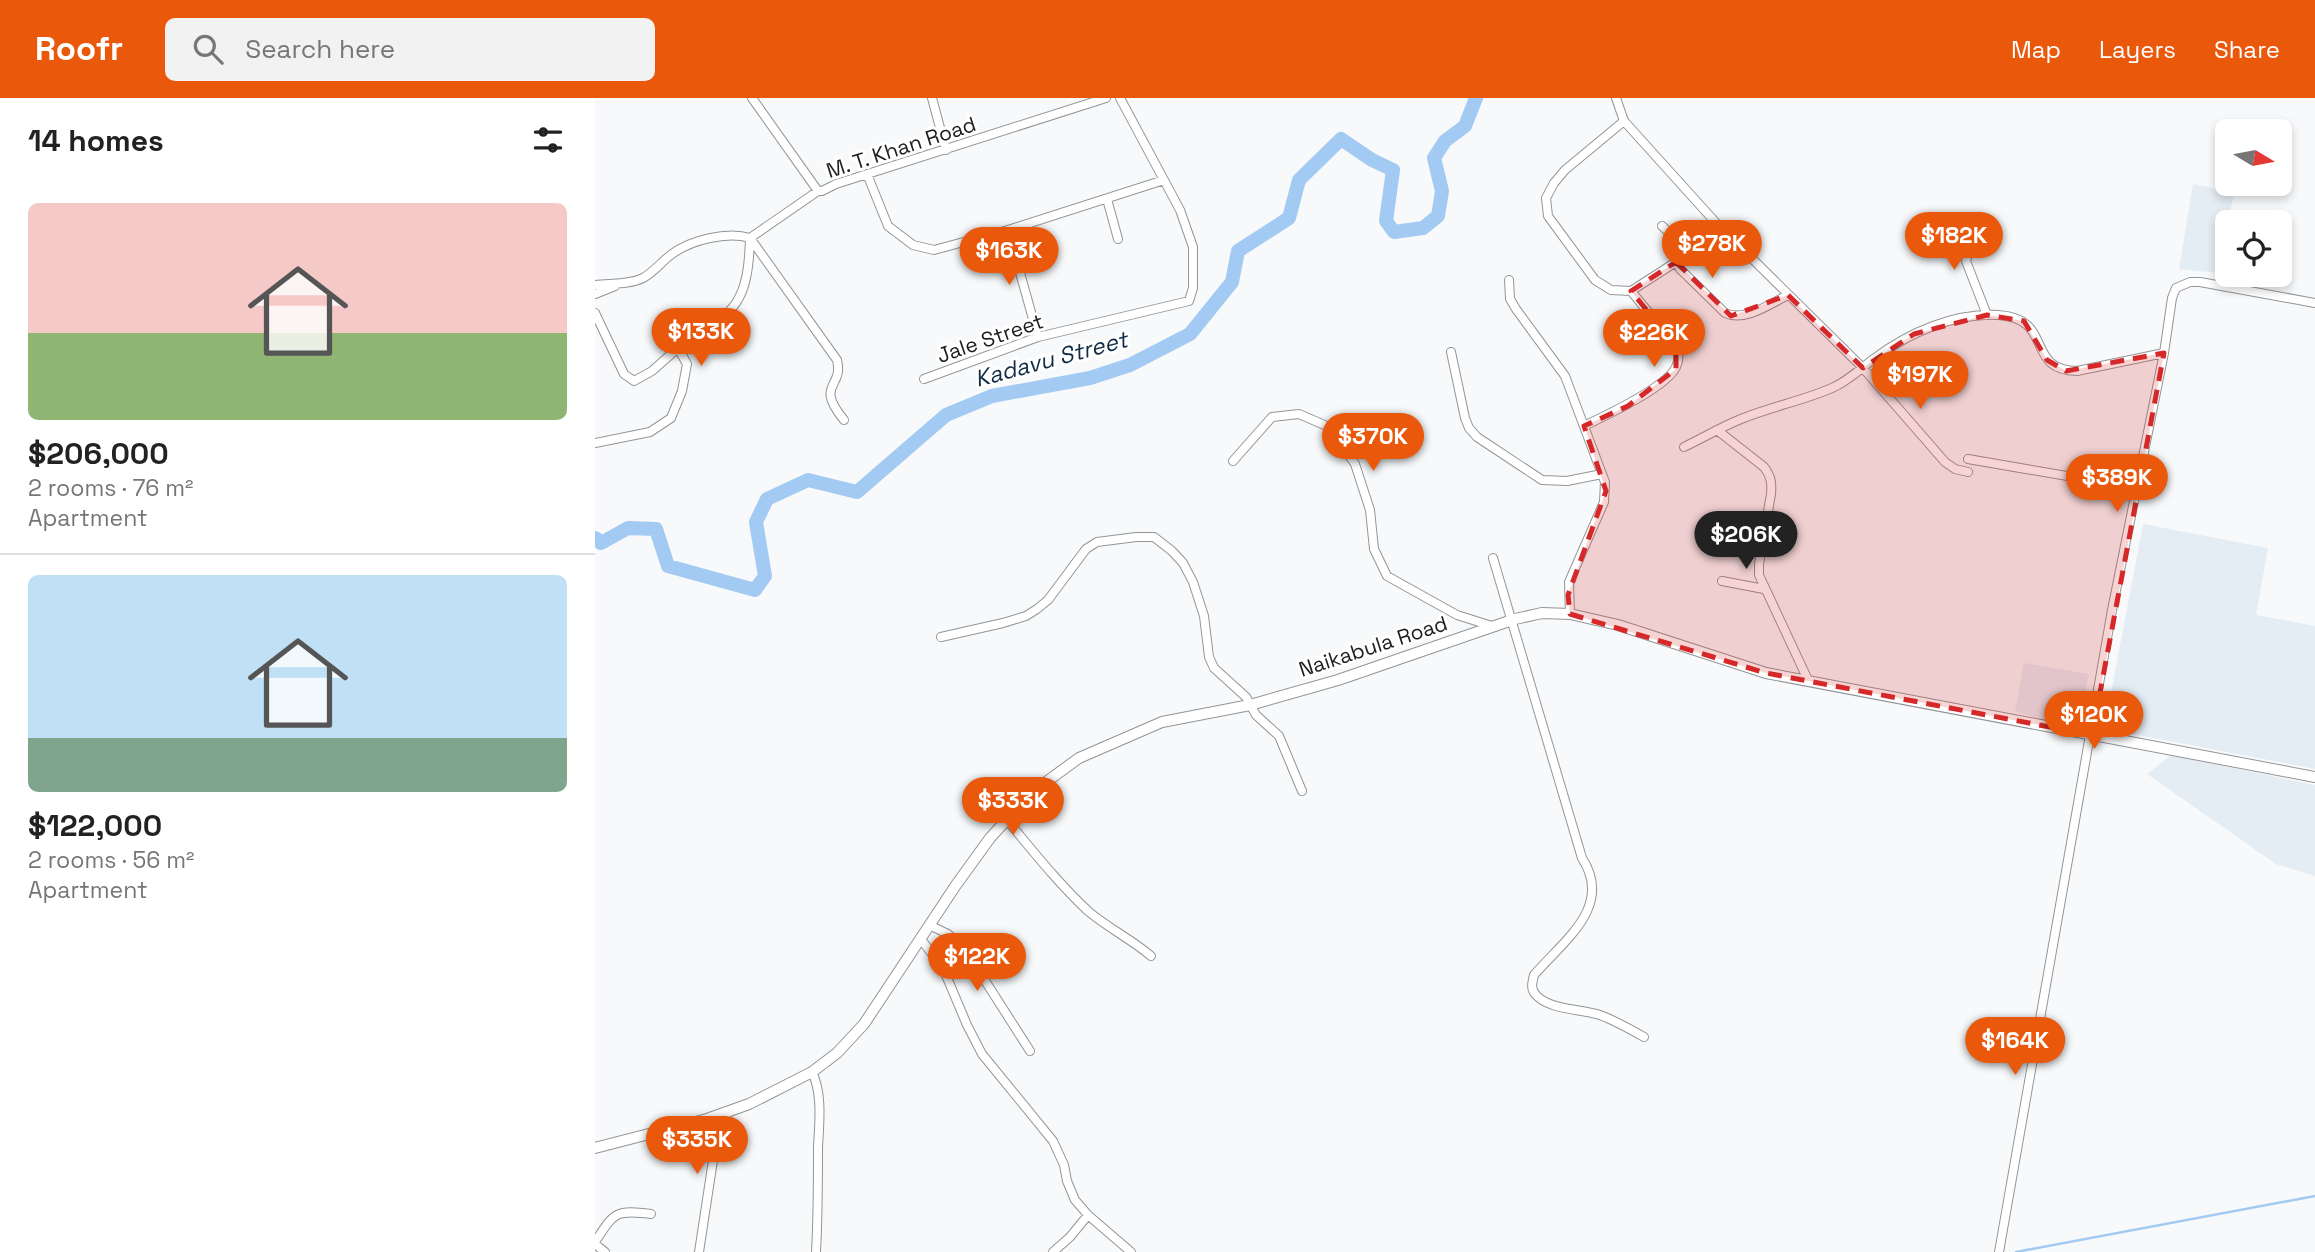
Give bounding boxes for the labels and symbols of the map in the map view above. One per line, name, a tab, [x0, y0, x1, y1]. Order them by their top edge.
street label: M. T. Khan Road	[823, 110, 979, 184]
north arrow	[2215, 119, 2293, 196]
pin: $182K	[1905, 212, 2003, 272]
pin: $278K	[1663, 220, 1761, 280]
pin: $163K	[960, 228, 1058, 287]
street label: Jale Street	[933, 307, 1047, 369]
pin: $133K	[652, 308, 750, 368]
pin: $226K	[1605, 310, 1703, 369]
water label: Kadavu Street	[971, 324, 1133, 394]
pin: $197K	[1871, 352, 1969, 411]
pin: $370K	[1324, 414, 1422, 473]
pin: $389K	[2068, 454, 2166, 514]
pin: $206K	[1697, 512, 1795, 571]
street label: Naikabula Road	[1295, 609, 1451, 683]
pin: $120K	[2045, 692, 2143, 751]
pin: $333K	[964, 778, 1062, 837]
pin: $122K	[928, 934, 1026, 993]
pin: $164K	[1966, 1018, 2064, 1077]
pin: $335K	[648, 1116, 746, 1176]

